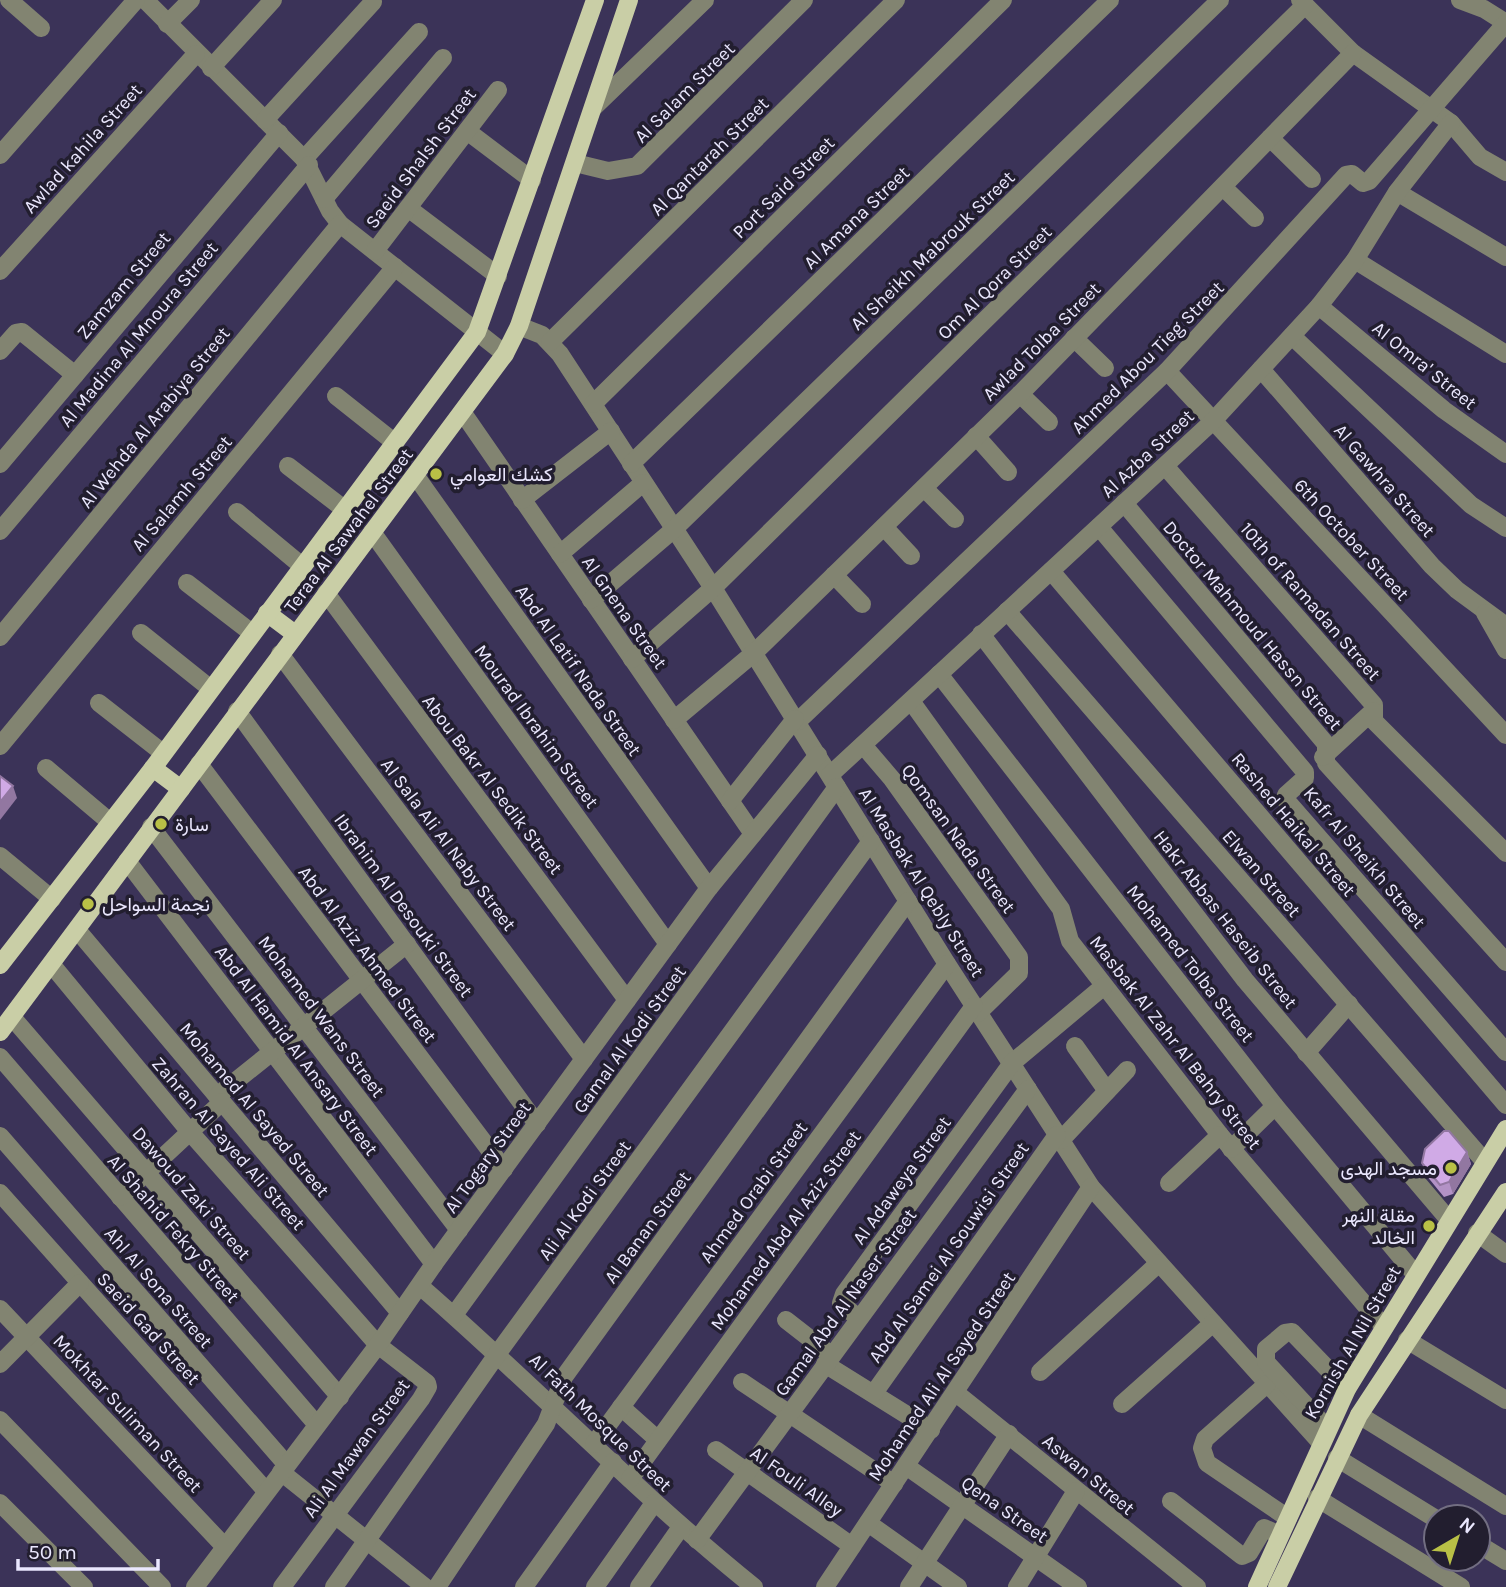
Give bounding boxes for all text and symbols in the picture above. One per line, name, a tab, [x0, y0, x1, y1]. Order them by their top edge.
street label: Al Salam Street	[630, 38, 739, 147]
street label: Awlad kahila Street	[19, 79, 147, 218]
street label: Saeid Shalsh Street	[361, 84, 481, 233]
street label: Al Qantarah Street	[646, 93, 773, 220]
street label: Port Said Street	[728, 132, 839, 243]
street label: Al Amana Street	[799, 162, 914, 274]
street label: Al Sheikh Mabrouk Street	[846, 166, 1019, 335]
street label: Om Al Qora Street	[933, 221, 1056, 344]
street label: Zamzam Street	[72, 227, 175, 344]
street label: Al Madina Al Mnoura Street	[55, 238, 223, 432]
street label: Ahmed Abou Tieg Street	[1067, 277, 1229, 439]
street label: Awlad Tolba Street	[978, 278, 1105, 405]
street label: Al Omra' Street	[1368, 317, 1481, 414]
street label: Al Wehda Al Arabiya Street	[75, 323, 235, 513]
street label: Al Azba Street	[1097, 405, 1199, 502]
street label: Al Gawhra Street	[1329, 420, 1439, 542]
street label: Al Salamh Street	[127, 431, 237, 556]
street label: Teraa Al Sawahel Street	[280, 444, 418, 617]
place label: كشك العوامي	[450, 464, 553, 490]
marker: كشك العوامي	[428, 466, 444, 482]
street label: 6th October Street	[1289, 474, 1413, 605]
street label: Doctor Mahmoud Hassn Street	[1158, 517, 1346, 735]
street label: 10th of Ramadan Street	[1236, 518, 1385, 685]
street label: Al Gnena Street	[577, 552, 671, 673]
street label: Abd Al Latif Nada Street	[511, 581, 646, 760]
street label: Mourad Ibrahim Street	[470, 641, 603, 813]
street label: Abou Bakr Al Sedik Street	[417, 690, 567, 879]
street label: Rashed Haikal Street	[1227, 748, 1360, 901]
street label: Al Sala Ali Al Naby Street	[376, 754, 520, 935]
street label: Qomsan Nada Street	[897, 760, 1020, 917]
street label: Kafr Al Sheikh Street	[1299, 782, 1430, 933]
street label: Al Masbak Al Qebly Street	[854, 784, 989, 981]
street label: Ibrahim Al Desouki Street	[329, 810, 477, 1002]
place label: سارة	[175, 814, 209, 836]
marker: سارة	[153, 816, 169, 832]
street label: Hakr Abbas Haseib Street	[1149, 826, 1302, 1013]
street label: Elwan Street	[1217, 826, 1305, 922]
street label: Abd Al Aziz Ahmed Street	[294, 862, 441, 1047]
street label: Mohamed Tolba Street	[1122, 880, 1259, 1047]
place label: نجمة السواحل	[102, 894, 210, 916]
marker: نجمة السواحل	[80, 896, 96, 912]
street label: Mohamed Wans Street	[253, 931, 389, 1102]
street label: Masbak Al Zahr Al Bahry Street	[1085, 931, 1266, 1154]
street label: Abd Al Hamid Al Ansary Street	[210, 941, 382, 1160]
street label: Gamal Al Kodi Street	[569, 962, 691, 1118]
street label: Mohamed Al Sayed Street	[175, 1018, 334, 1201]
street label: Zahran Al Sayed Ali Street	[147, 1053, 309, 1235]
street label: Al Togary Street	[440, 1097, 536, 1218]
street label: Al Adaweya Street	[848, 1112, 956, 1249]
street label: Ahmed Orabi Street	[695, 1118, 812, 1267]
street label: Dawoud Zaki Street	[127, 1123, 255, 1265]
street label: Mohamed Abd Al Aziz Street	[706, 1126, 866, 1335]
street label: Ali Al Kodi Street	[534, 1136, 636, 1265]
street label: Abd Al Samei Al Souwisi Street	[864, 1138, 1034, 1367]
street label: Al Shahid Fekry Street	[103, 1150, 244, 1307]
place label: مسجد الهدى	[1340, 1158, 1437, 1180]
marker: مسجد الهدى	[1443, 1160, 1459, 1176]
street label: Al Banan Street	[600, 1167, 696, 1288]
street label: Gamal Abd Al Naser Street	[770, 1205, 921, 1401]
place label: مقلة النهر الخالد	[1341, 1205, 1415, 1249]
marker: مقلة النهر الخالد	[1421, 1218, 1437, 1234]
street label: Ahl Al Sona Street	[100, 1223, 217, 1353]
street label: Kornish Al Nil Street	[1300, 1262, 1406, 1423]
street label: Saeid Gad Street	[92, 1268, 205, 1389]
street label: Mohamed Ali Al Sayed Street	[864, 1268, 1020, 1485]
street label: Mokhtar Suliman Street	[48, 1330, 206, 1497]
street label: Al Fath Mosque Street	[525, 1349, 676, 1496]
street label: Ali Al Mawan Street	[299, 1375, 415, 1522]
street label: Aswan Street	[1038, 1430, 1139, 1520]
street label: Al Fouli Alley	[746, 1442, 847, 1522]
street label: Qena Street	[957, 1472, 1052, 1548]
north arrow	[1422, 1503, 1492, 1573]
text: N	[1455, 1513, 1479, 1538]
scale bar	[18, 1528, 158, 1572]
text: 50 m	[28, 1540, 77, 1564]

